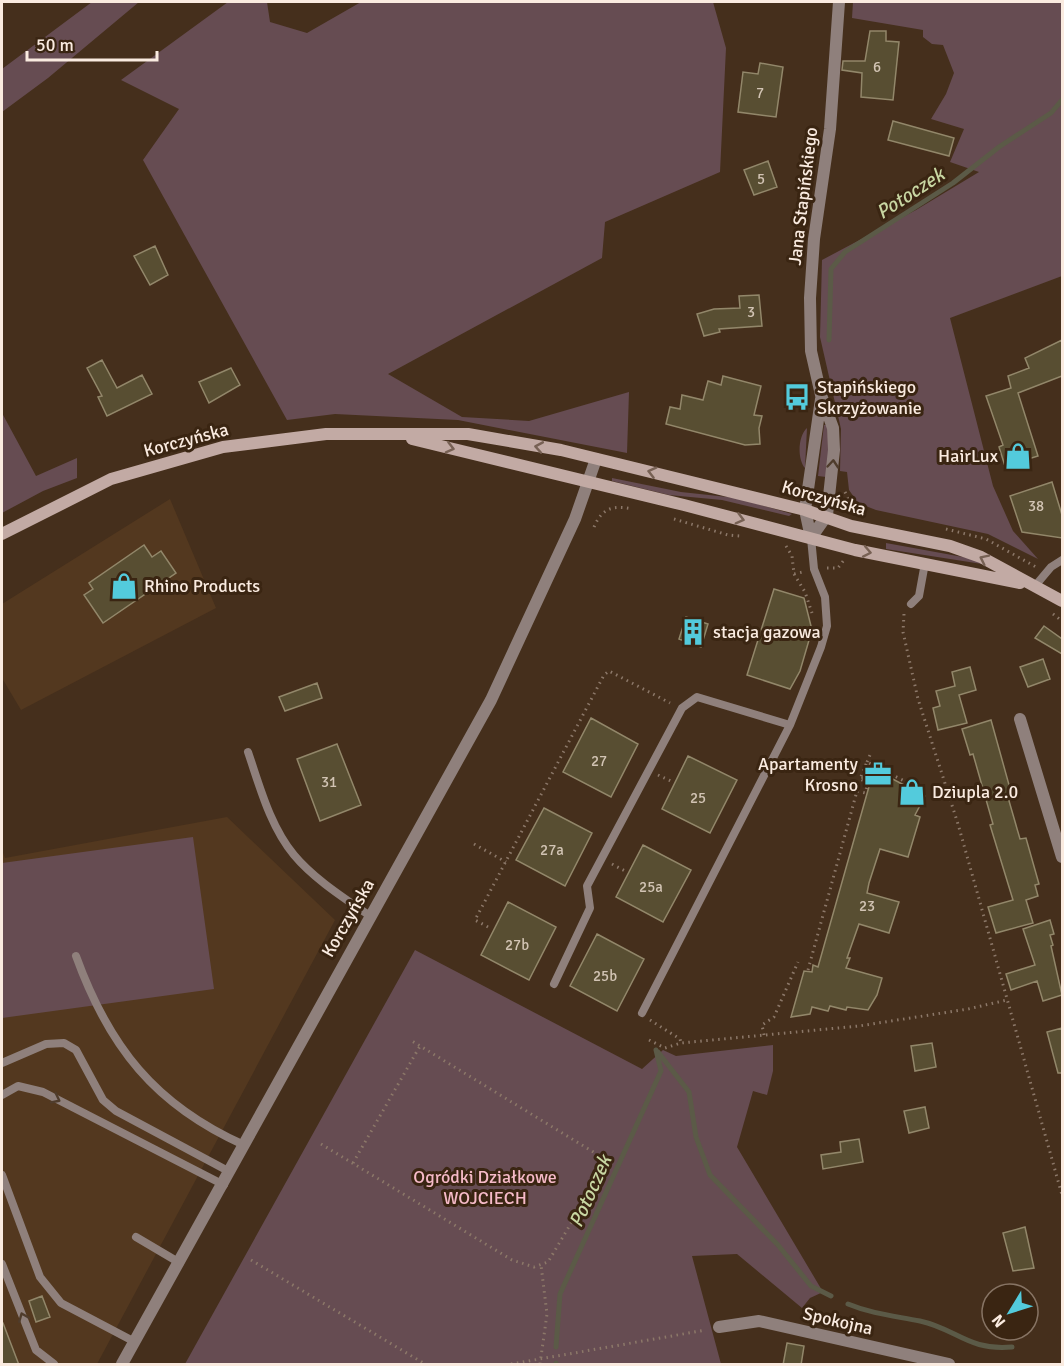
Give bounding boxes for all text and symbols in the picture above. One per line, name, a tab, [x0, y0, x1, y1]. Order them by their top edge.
scale bar	[27, 24, 158, 62]
text: 50 m	[36, 34, 74, 56]
house number: 6	[873, 58, 881, 76]
house number: 7	[756, 84, 764, 102]
street label: Jana Stapińskiego	[784, 126, 822, 266]
water label: Potoczek	[871, 161, 951, 225]
house number: 5	[757, 170, 765, 188]
house number: 3	[747, 303, 755, 321]
place label: Stapińskiego Skrzyżowanie	[817, 376, 922, 419]
bus stop icon: Stapińskiego Skrzyżowanie	[782, 382, 812, 412]
street label: Korczyńska	[141, 418, 231, 462]
one-way arrow	[445, 441, 455, 454]
one-way arrow	[534, 441, 544, 453]
shop icon: HairLux	[1003, 441, 1033, 471]
place label: HairLux	[938, 445, 999, 467]
one-way arrow	[826, 459, 839, 468]
one-way arrow	[647, 467, 657, 480]
street label: Korczyńska	[779, 475, 869, 521]
house number: 38	[1028, 497, 1044, 515]
one-way arrow	[735, 512, 745, 525]
one-way arrow	[862, 545, 872, 558]
one-way arrow	[979, 554, 990, 566]
shop icon: Rhino Products	[109, 571, 139, 601]
place label: Rhino Products	[144, 575, 260, 597]
building icon: stacja gazowa	[678, 617, 708, 647]
place label: stacja gazowa	[713, 621, 821, 643]
house number: 27	[591, 752, 607, 770]
place label: Apartamenty Krosno	[758, 753, 859, 796]
office icon: Apartamenty Krosno	[863, 759, 893, 789]
house number: 31	[321, 773, 337, 791]
shop icon: Dziupla 2.0	[897, 777, 927, 807]
place label: Dziupla 2.0	[932, 781, 1018, 803]
house number: 25	[690, 789, 706, 807]
house number: 27a	[540, 841, 564, 859]
street label: Korczyńska	[317, 875, 379, 961]
house number: 25a	[639, 878, 663, 896]
house number: 23	[859, 897, 875, 915]
house number: 27b	[505, 936, 529, 954]
house number: 25b	[593, 967, 617, 985]
one-way arrow	[49, 1091, 60, 1103]
water label: Potoczek	[564, 1149, 618, 1231]
park label: Ogródki Działkowe WOJCIECH	[413, 1166, 557, 1209]
north arrow	[980, 1282, 1040, 1342]
street label: Spokojna	[801, 1302, 875, 1340]
text: N	[988, 1310, 1010, 1331]
one-way arrow	[18, 1313, 30, 1324]

